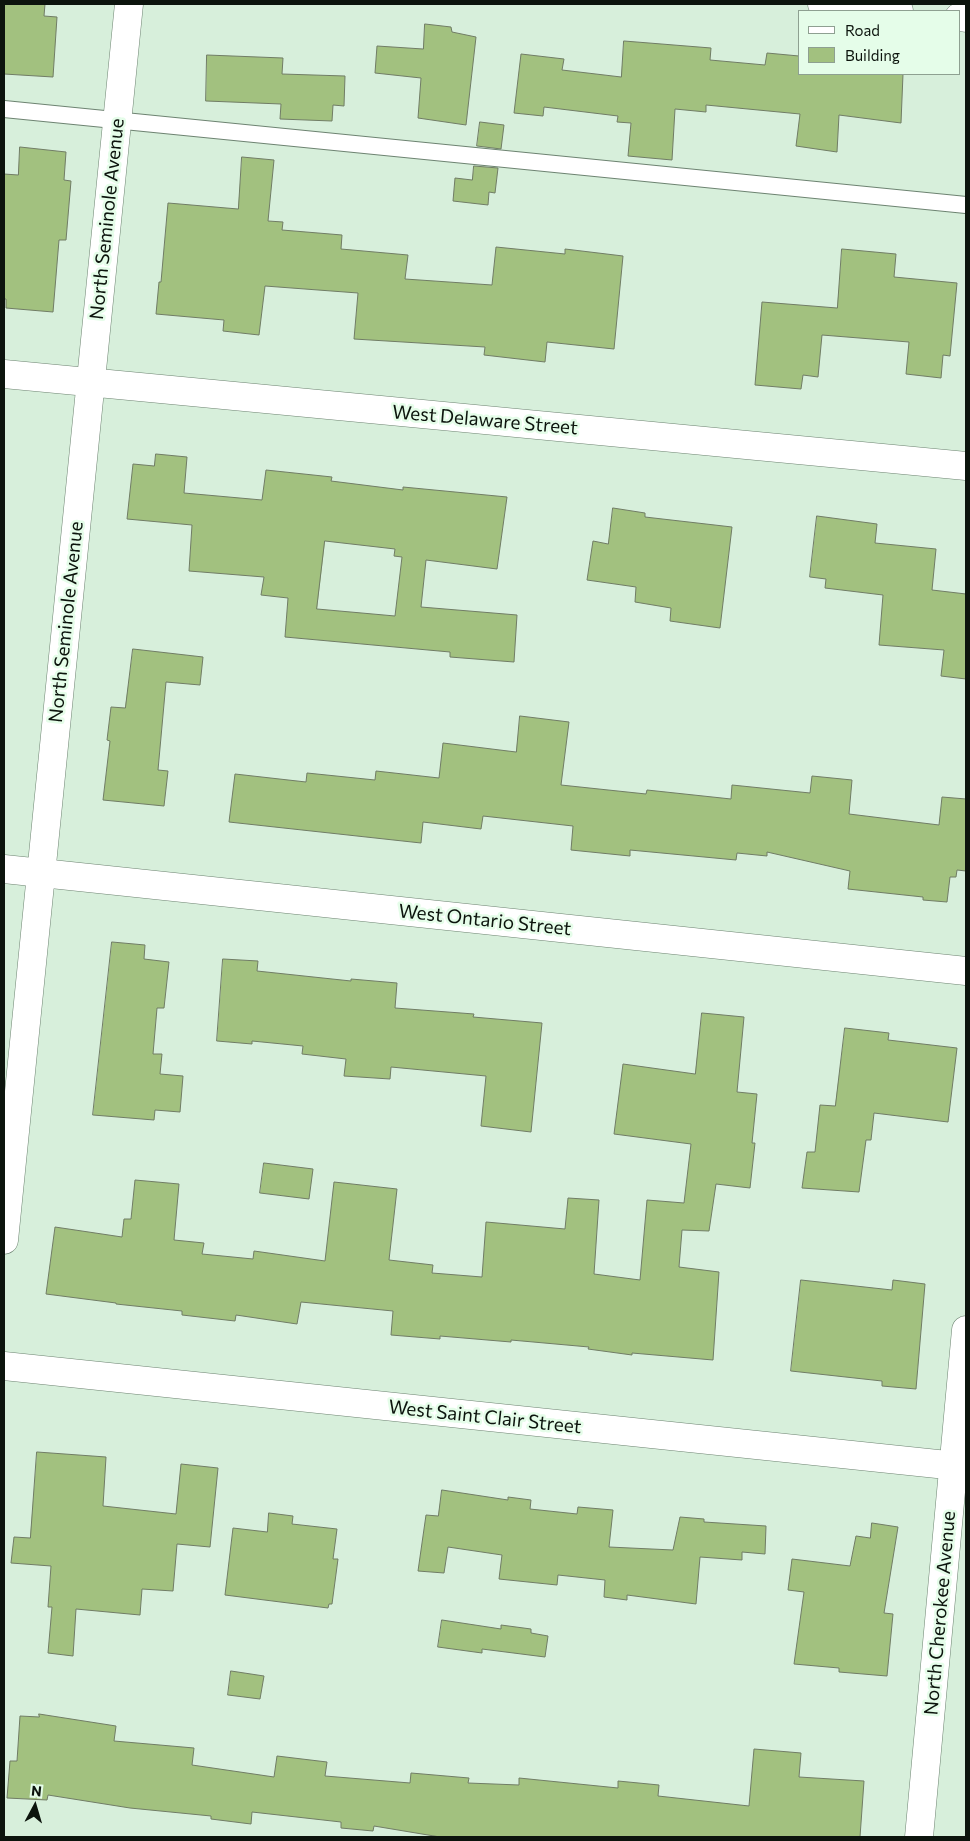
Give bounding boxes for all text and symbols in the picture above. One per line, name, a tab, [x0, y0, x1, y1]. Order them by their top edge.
legend	[798, 10, 960, 75]
text: Road	[845, 21, 880, 39]
text: Building	[845, 46, 900, 64]
street label: North Seminole Avenue	[85, 117, 129, 321]
street label: West Delaware Street	[391, 401, 579, 439]
street label: North Seminole Avenue	[44, 520, 88, 724]
street label: West Ontario Street	[398, 900, 572, 940]
street label: West Saint Clair Street	[387, 1396, 583, 1438]
street label: North Cherokee Avenue	[920, 1510, 960, 1716]
north arrow	[10, 1781, 60, 1831]
text: N	[31, 1782, 43, 1800]

